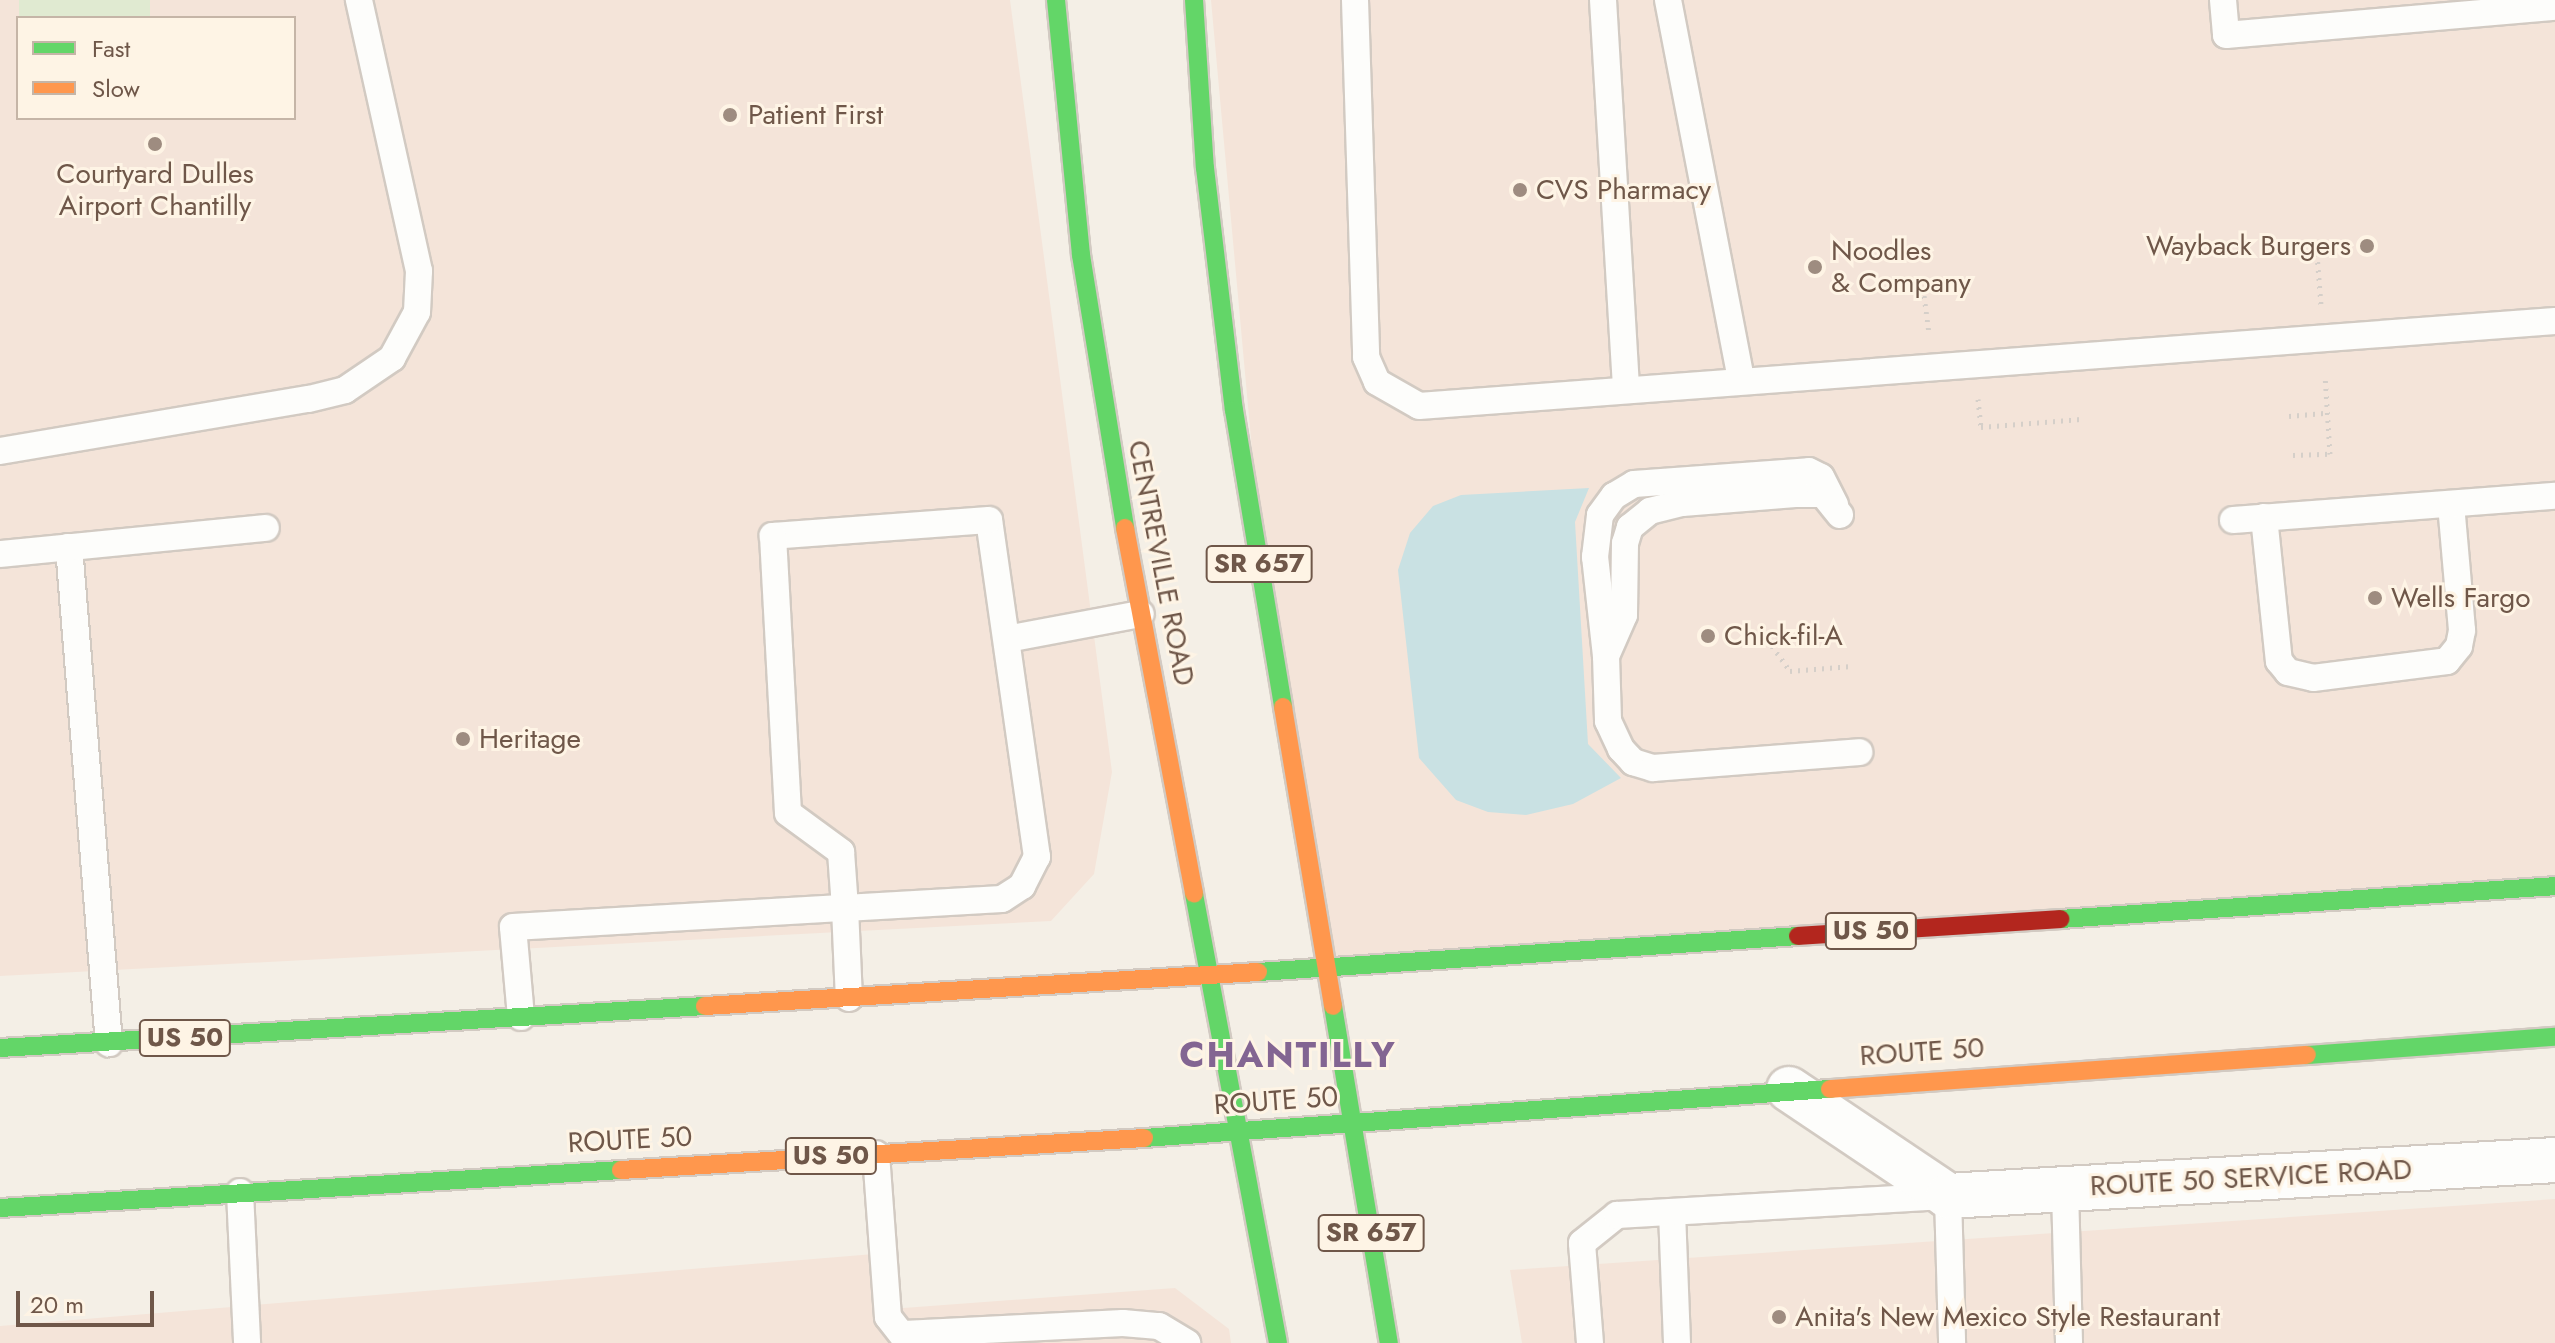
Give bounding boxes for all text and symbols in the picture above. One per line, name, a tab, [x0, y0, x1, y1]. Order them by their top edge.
legend	[16, 16, 296, 120]
text: Fast	[92, 31, 130, 66]
text: Slow	[92, 71, 140, 106]
place label: Patient First	[748, 98, 883, 132]
marker: Patient First	[719, 104, 741, 126]
marker: Courtyard Dulles Airport Chantilly	[146, 135, 164, 153]
place label: Courtyard Dulles Airport Chantilly	[56, 157, 254, 223]
place label: CVS Pharmacy	[1536, 173, 1711, 207]
marker: CVS Pharmacy	[1511, 181, 1529, 199]
place label: Wayback Burgers	[2146, 229, 2351, 263]
place label: Noodles & Company	[1831, 234, 1971, 300]
marker: Wayback Burgers	[2358, 237, 2376, 255]
marker: Noodles & Company	[1806, 258, 1824, 276]
street label: CENTREVILLE ROAD	[1121, 437, 1201, 689]
road number: SR 657	[1205, 542, 1313, 586]
place label: Wells Fargo	[2391, 581, 2531, 615]
marker: Wells Fargo	[2366, 589, 2384, 607]
place label: Chick-fil-A	[1724, 619, 1843, 653]
marker: Chick-fil-A	[1699, 627, 1717, 645]
place label: Heritage	[479, 722, 581, 756]
marker: Heritage	[454, 730, 472, 748]
road number: US 50	[1823, 909, 1919, 953]
road number: US 50	[137, 1016, 233, 1060]
street label: ROUTE 50	[1859, 1031, 1985, 1073]
district label: CHANTILLY	[1179, 1033, 1397, 1077]
street label: ROUTE 50	[1213, 1080, 1339, 1122]
street label: ROUTE 50	[567, 1120, 693, 1160]
road number: US 50	[783, 1134, 879, 1178]
street label: ROUTE 50 SERVICE ROAD	[2089, 1153, 2413, 1203]
road number: SR 657	[1317, 1211, 1425, 1255]
scale bar	[20, 1275, 158, 1325]
text: 20 m	[30, 1287, 84, 1322]
place label: Anita's New Mexico Style Restaurant	[1795, 1300, 2220, 1334]
marker: Anita's New Mexico Style Restaurant	[1770, 1308, 1788, 1326]

